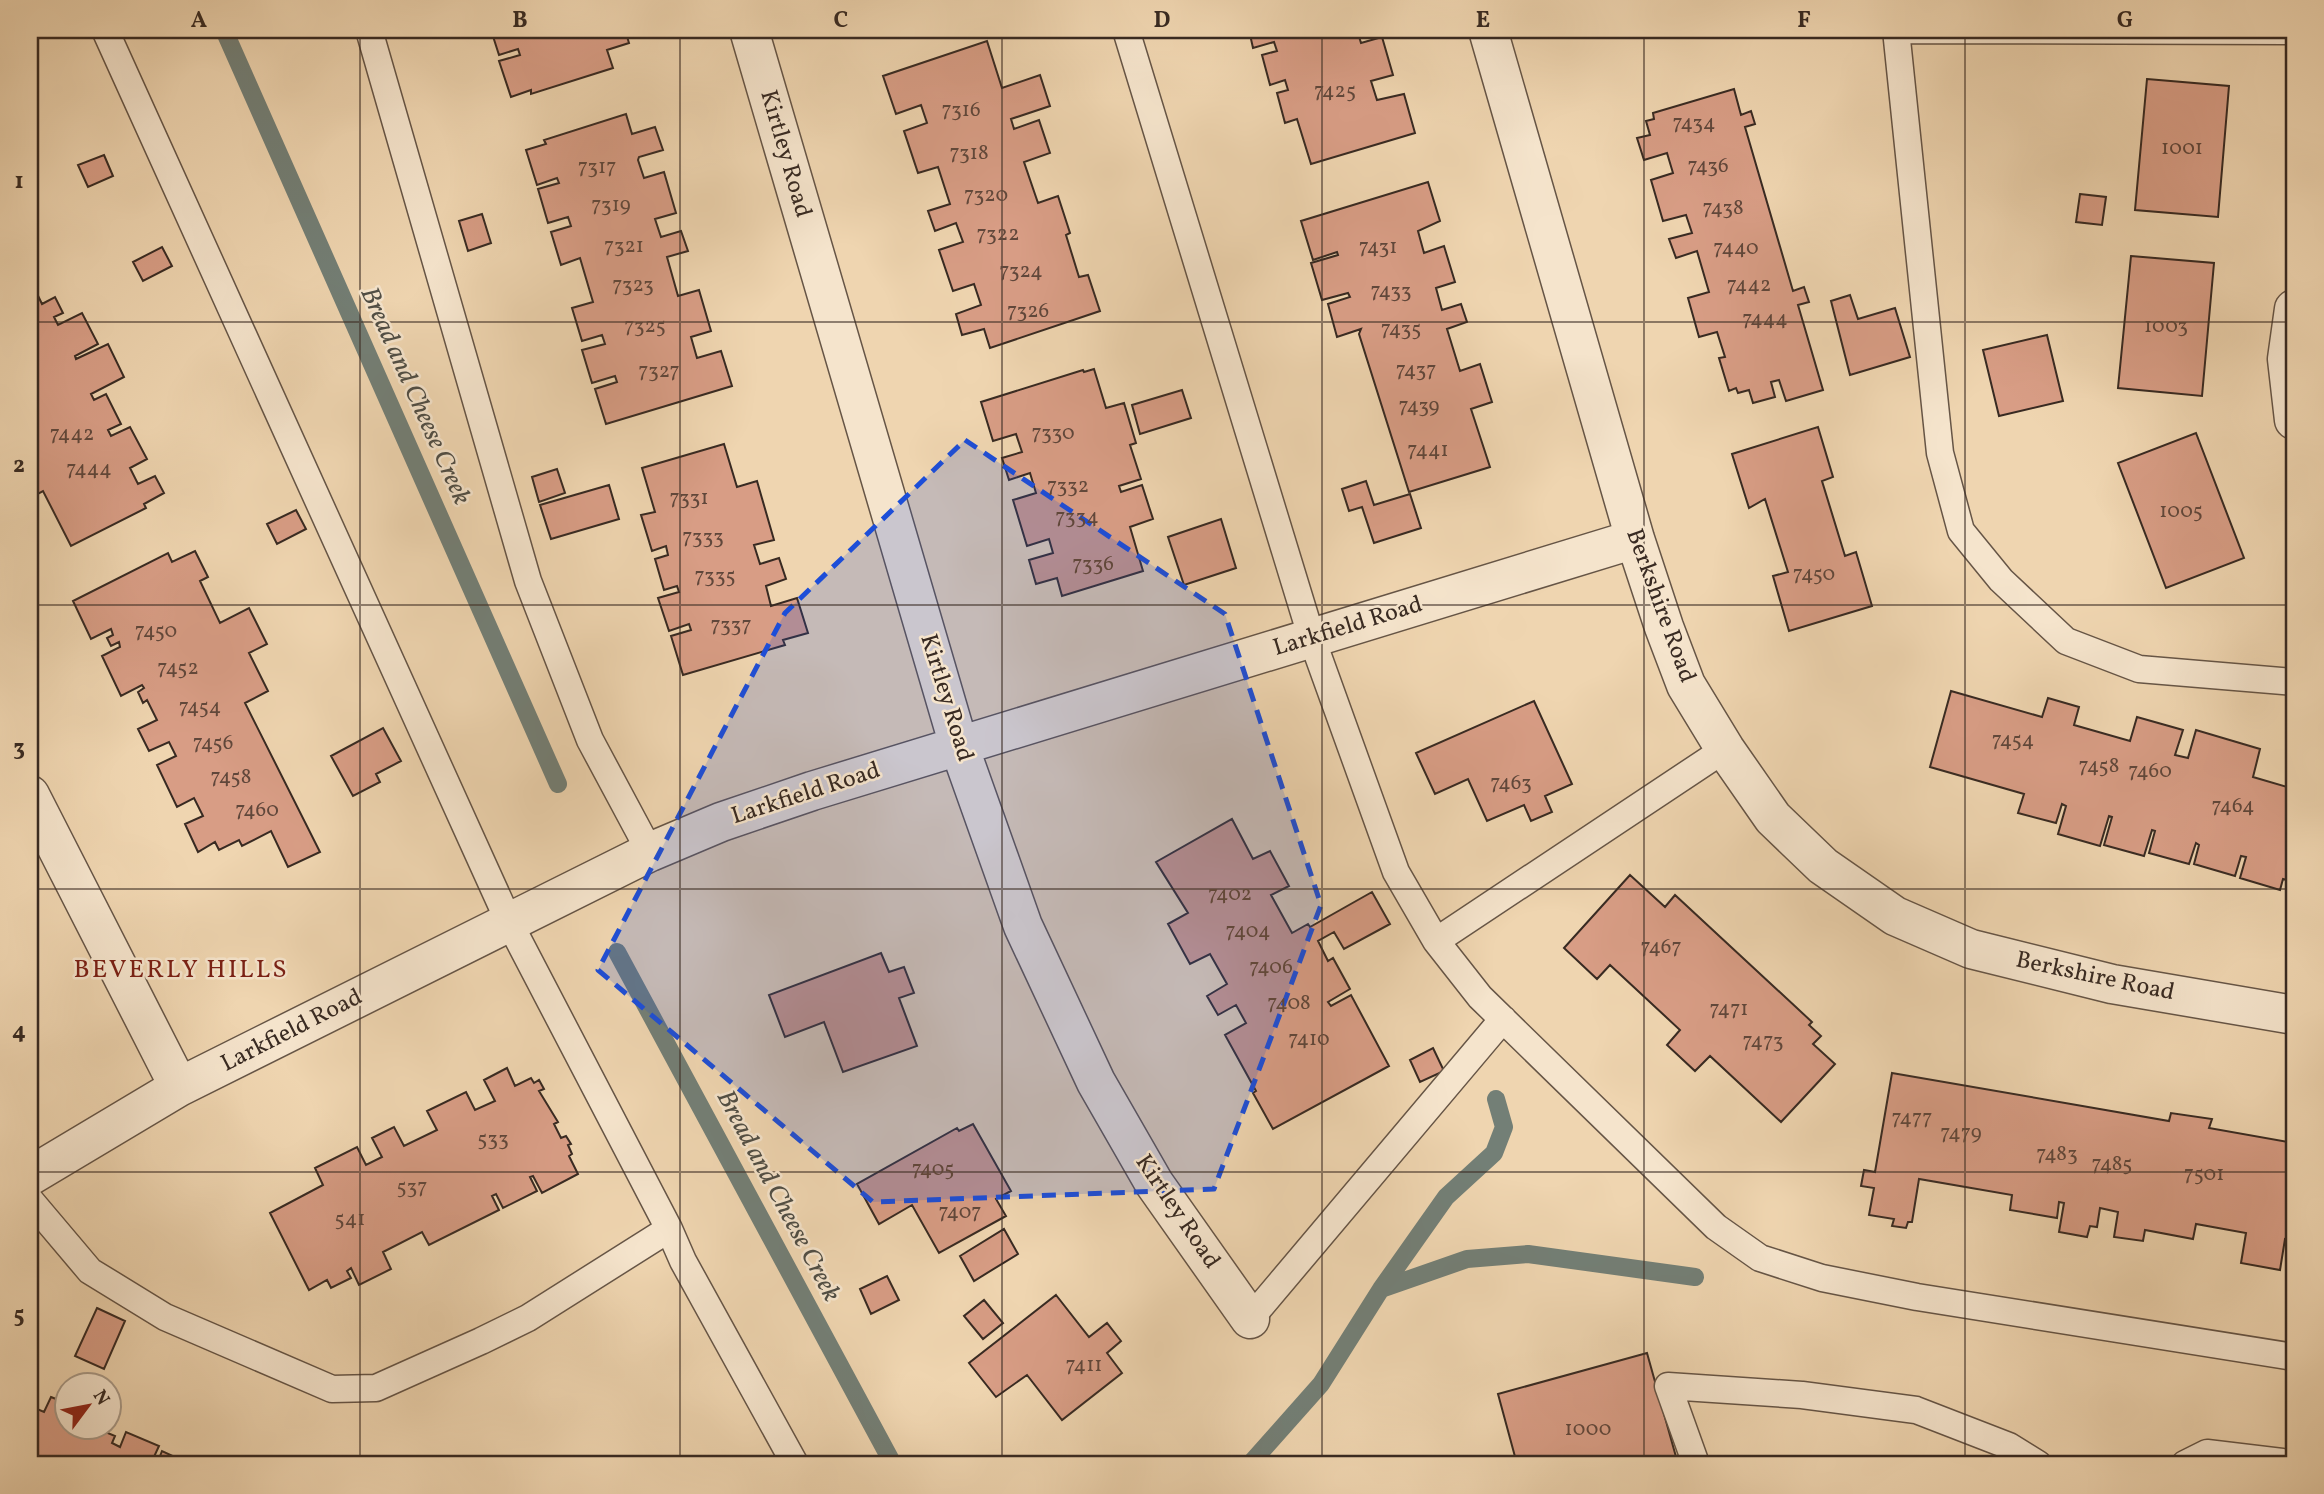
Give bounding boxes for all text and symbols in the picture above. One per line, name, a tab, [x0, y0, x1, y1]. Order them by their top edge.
text: A	[191, 5, 207, 37]
text: B	[512, 5, 528, 37]
text: C	[834, 5, 848, 37]
text: D	[1154, 5, 1171, 37]
text: E	[1476, 5, 1490, 37]
text: F	[1797, 5, 1811, 37]
text: G	[2117, 5, 2133, 37]
house number: 7425	[1314, 77, 1356, 106]
street label: Kirtley Road	[751, 86, 819, 222]
house number: 7316	[941, 96, 981, 125]
house number: 7434	[1672, 109, 1716, 138]
house number: 1001	[2161, 134, 2203, 163]
house number: 7318	[949, 139, 989, 168]
house number: 7436	[1687, 152, 1729, 181]
house number: 7317	[578, 153, 616, 182]
text: 1	[14, 166, 24, 198]
house number: 7320	[964, 181, 1008, 210]
house number: 7319	[591, 191, 631, 220]
house number: 7438	[1702, 194, 1744, 223]
house number: 7322	[977, 220, 1019, 249]
house number: 7321	[604, 232, 644, 261]
house number: 7431	[1359, 233, 1397, 262]
house number: 7440	[1713, 234, 1759, 263]
house number: 7324	[999, 257, 1043, 286]
house number: 7323	[612, 271, 654, 300]
house number: 7442	[1727, 271, 1771, 300]
house number: 7433	[1370, 277, 1412, 306]
water label: Bread and Cheese Creek	[351, 281, 479, 511]
house number: 7326	[1007, 297, 1049, 326]
house number: 7444	[1742, 305, 1788, 334]
house number: 7325	[624, 312, 666, 341]
house number: 1003	[2144, 312, 2188, 341]
house number: 7435	[1381, 315, 1421, 344]
house number: 7437	[1396, 356, 1436, 385]
house number: 7327	[638, 357, 680, 386]
house number: 7439	[1398, 392, 1440, 421]
house number: 7330	[1031, 419, 1075, 448]
house number: 7442	[50, 420, 94, 449]
house number: 7441	[1407, 436, 1449, 465]
text: 2	[13, 450, 25, 482]
house number: 7444	[66, 455, 112, 484]
house number: 7332	[1047, 472, 1089, 501]
house number: 7331	[669, 484, 709, 513]
house number: 1005	[2159, 497, 2203, 526]
house number: 7334	[1055, 503, 1099, 532]
house number: 7333	[682, 523, 724, 552]
street label: Berkshire Road	[1616, 524, 1704, 688]
house number: 7336	[1072, 550, 1114, 579]
house number: 7450	[1793, 560, 1835, 589]
house number: 7335	[694, 562, 736, 591]
street label: Larkfield Road	[1269, 588, 1427, 666]
house number: 7337	[710, 611, 752, 640]
house number: 7450	[135, 617, 177, 646]
street label: Kirtley Road	[911, 630, 981, 766]
house number: 7452	[157, 654, 199, 683]
house number: 7454	[179, 693, 221, 722]
house number: 7454	[1992, 726, 2034, 755]
house number: 7456	[193, 729, 233, 758]
text: 3	[13, 733, 25, 765]
house number: 7458	[2079, 752, 2119, 781]
street label: Larkfield Road	[727, 754, 885, 834]
house number: 7460	[2128, 757, 2172, 786]
house number: 7458	[211, 763, 251, 792]
house number: 7463	[1490, 769, 1532, 798]
house number: 7464	[2212, 792, 2254, 821]
house number: 7460	[235, 796, 279, 825]
house number: 7402	[1208, 880, 1252, 909]
house number: 7404	[1226, 917, 1270, 946]
house number: 7467	[1640, 933, 1682, 962]
street label: Berkshire Road	[2012, 944, 2178, 1010]
district label: BEVERLY HILLS	[73, 952, 289, 988]
house number: 7406	[1249, 953, 1293, 982]
street label: Larkfield Road	[215, 981, 369, 1081]
house number: 7408	[1267, 989, 1311, 1018]
house number: 7471	[1710, 995, 1748, 1024]
text: 4	[12, 1016, 26, 1048]
house number: 7410	[1288, 1025, 1330, 1054]
house number: 7473	[1743, 1027, 1783, 1056]
water label: Bread and Cheese Creek	[707, 1084, 849, 1308]
house number: 7477	[1892, 1104, 1933, 1133]
house number: 7479	[1940, 1119, 1982, 1148]
house number: 533	[477, 1125, 509, 1154]
house number: 7483	[2036, 1140, 2078, 1169]
street label: Kirtley Road	[1126, 1148, 1228, 1276]
house number: 7485	[2092, 1150, 2132, 1179]
house number: 7405	[912, 1155, 954, 1184]
house number: 7501	[2184, 1160, 2224, 1189]
house number: 537	[396, 1173, 428, 1202]
house number: 7407	[938, 1198, 982, 1227]
house number: 541	[335, 1205, 365, 1234]
text: 5	[13, 1300, 25, 1332]
house number: 7411	[1066, 1351, 1102, 1380]
north arrow	[52, 1372, 122, 1442]
text: N	[86, 1385, 116, 1411]
house number: 1000	[1565, 1415, 1611, 1444]

